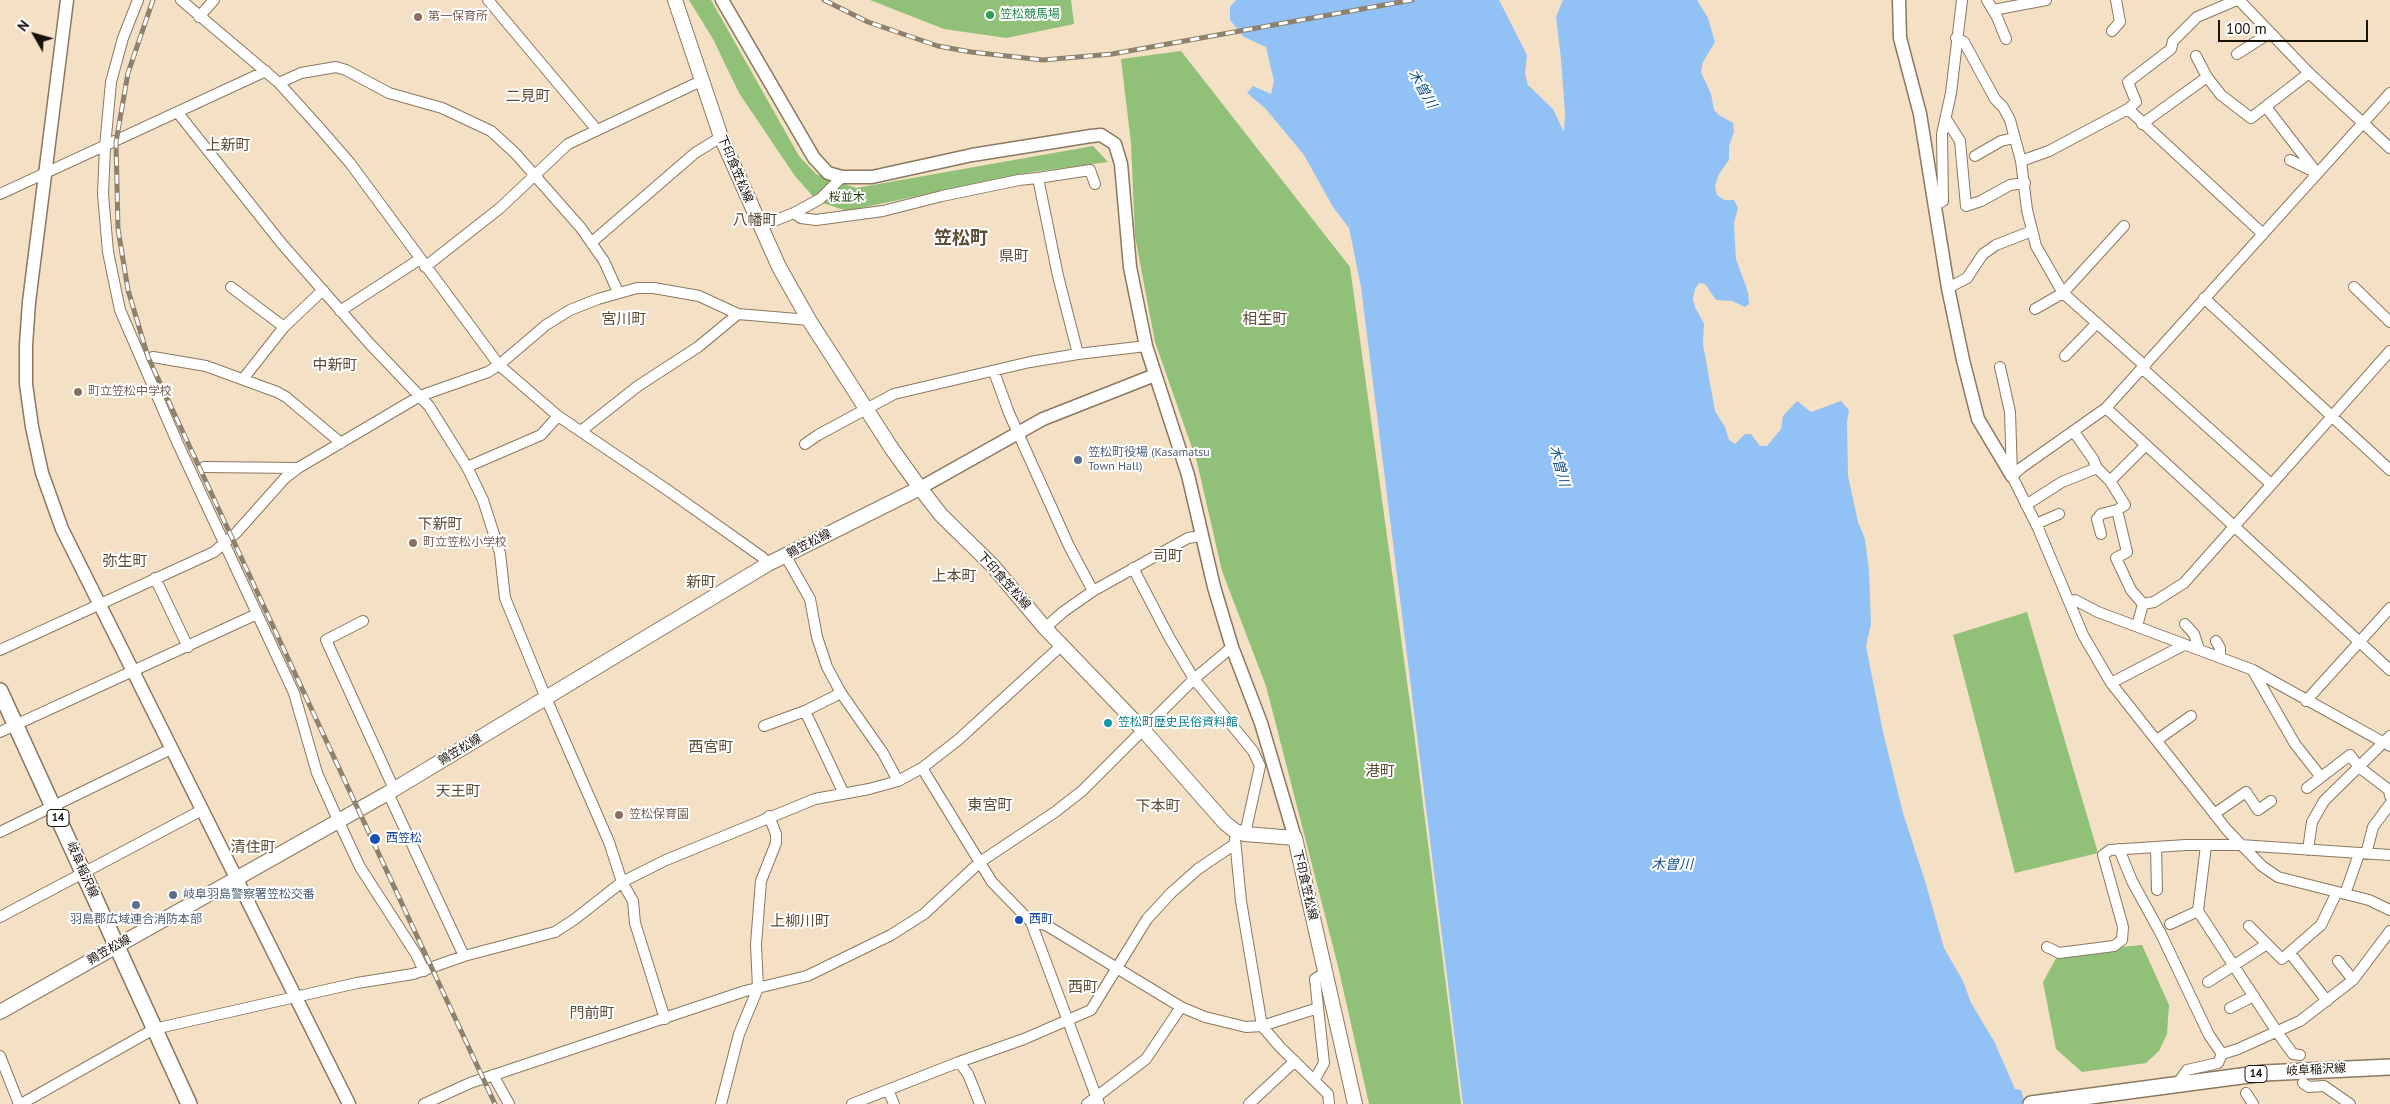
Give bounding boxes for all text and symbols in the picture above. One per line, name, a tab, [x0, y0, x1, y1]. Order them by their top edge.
place label: 笠松競馬場	[1000, 8, 1060, 22]
marker: 笠松競馬場	[984, 9, 996, 21]
north arrow	[10, 10, 60, 60]
place label: 第一保育所	[428, 10, 488, 24]
scale bar	[2220, 10, 2370, 42]
marker: 第一保育所	[412, 11, 424, 23]
text: N	[13, 17, 33, 35]
text: 100 m	[2226, 19, 2267, 38]
water label: 木曽川	[1404, 67, 1440, 111]
district label: 二見町	[506, 88, 550, 106]
street label: 下印食笠松線	[714, 133, 756, 205]
district label: 上新町	[206, 137, 250, 155]
park label: 桜並木	[829, 191, 865, 205]
district label: 八幡町	[733, 212, 777, 230]
district label: 笠松町	[934, 228, 988, 250]
district label: 県町	[999, 248, 1029, 266]
district label: 宮川町	[602, 311, 646, 329]
district label: 相生町	[1243, 311, 1287, 329]
district label: 中新町	[313, 357, 357, 375]
place label: 町立笠松中学校	[88, 385, 172, 399]
marker: 町立笠松中学校	[72, 386, 84, 398]
water label: 木曽川	[1545, 444, 1573, 488]
place label: 笠松町役場 (Kasamatsu Town Hall)	[1088, 446, 1210, 474]
marker: 笠松町役場 (Kasamatsu Town Hall)	[1072, 454, 1084, 466]
district label: 下新町	[418, 516, 462, 534]
street label: 鶉笠松線	[784, 527, 834, 561]
place label: 町立笠松小学校	[423, 536, 507, 550]
marker: 町立笠松小学校	[407, 537, 419, 549]
district label: 司町	[1153, 548, 1183, 566]
street label: 下印食笠松線	[975, 549, 1033, 613]
district label: 弥生町	[103, 553, 147, 571]
district label: 上本町	[932, 568, 976, 586]
district label: 新町	[686, 574, 716, 592]
place label: 笠松町歴史民俗資料館	[1118, 716, 1238, 730]
marker: 笠松町歴史民俗資料館	[1102, 717, 1114, 729]
street label: 鶉笠松線	[436, 731, 484, 769]
district label: 西宮町	[689, 739, 733, 757]
district label: 港町	[1365, 763, 1395, 781]
district label: 天王町	[436, 783, 480, 801]
district label: 東宮町	[968, 797, 1012, 815]
district label: 下本町	[1136, 798, 1180, 816]
place label: 笠松保育園	[629, 808, 689, 822]
marker: 笠松保育園	[613, 809, 625, 821]
road number: 14	[47, 810, 69, 826]
marker: 西笠松	[368, 832, 382, 846]
place label: 西笠松	[386, 832, 422, 846]
district label: 清住町	[231, 839, 275, 857]
street label: 岐阜稲沢線	[63, 840, 101, 900]
street label: 下印食笠松線	[1290, 848, 1320, 922]
water label: 木曽川	[1651, 857, 1693, 873]
place label: 岐阜羽島警察署笠松交番	[183, 888, 315, 902]
marker: 岐阜羽島警察署笠松交番	[167, 889, 179, 901]
marker: 羽島郡広域連合消防本部	[130, 899, 142, 911]
place label: 羽島郡広域連合消防本部	[70, 913, 202, 927]
district label: 上柳川町	[770, 913, 830, 931]
place label: 西町	[1029, 913, 1053, 927]
marker: 西町	[1013, 914, 1025, 926]
street label: 鶉笠松線	[85, 932, 133, 968]
district label: 西町	[1068, 979, 1098, 997]
district label: 門前町	[570, 1005, 614, 1023]
street label: 岐阜稲沢線	[2286, 1061, 2346, 1079]
road number: 14	[2245, 1066, 2267, 1082]

